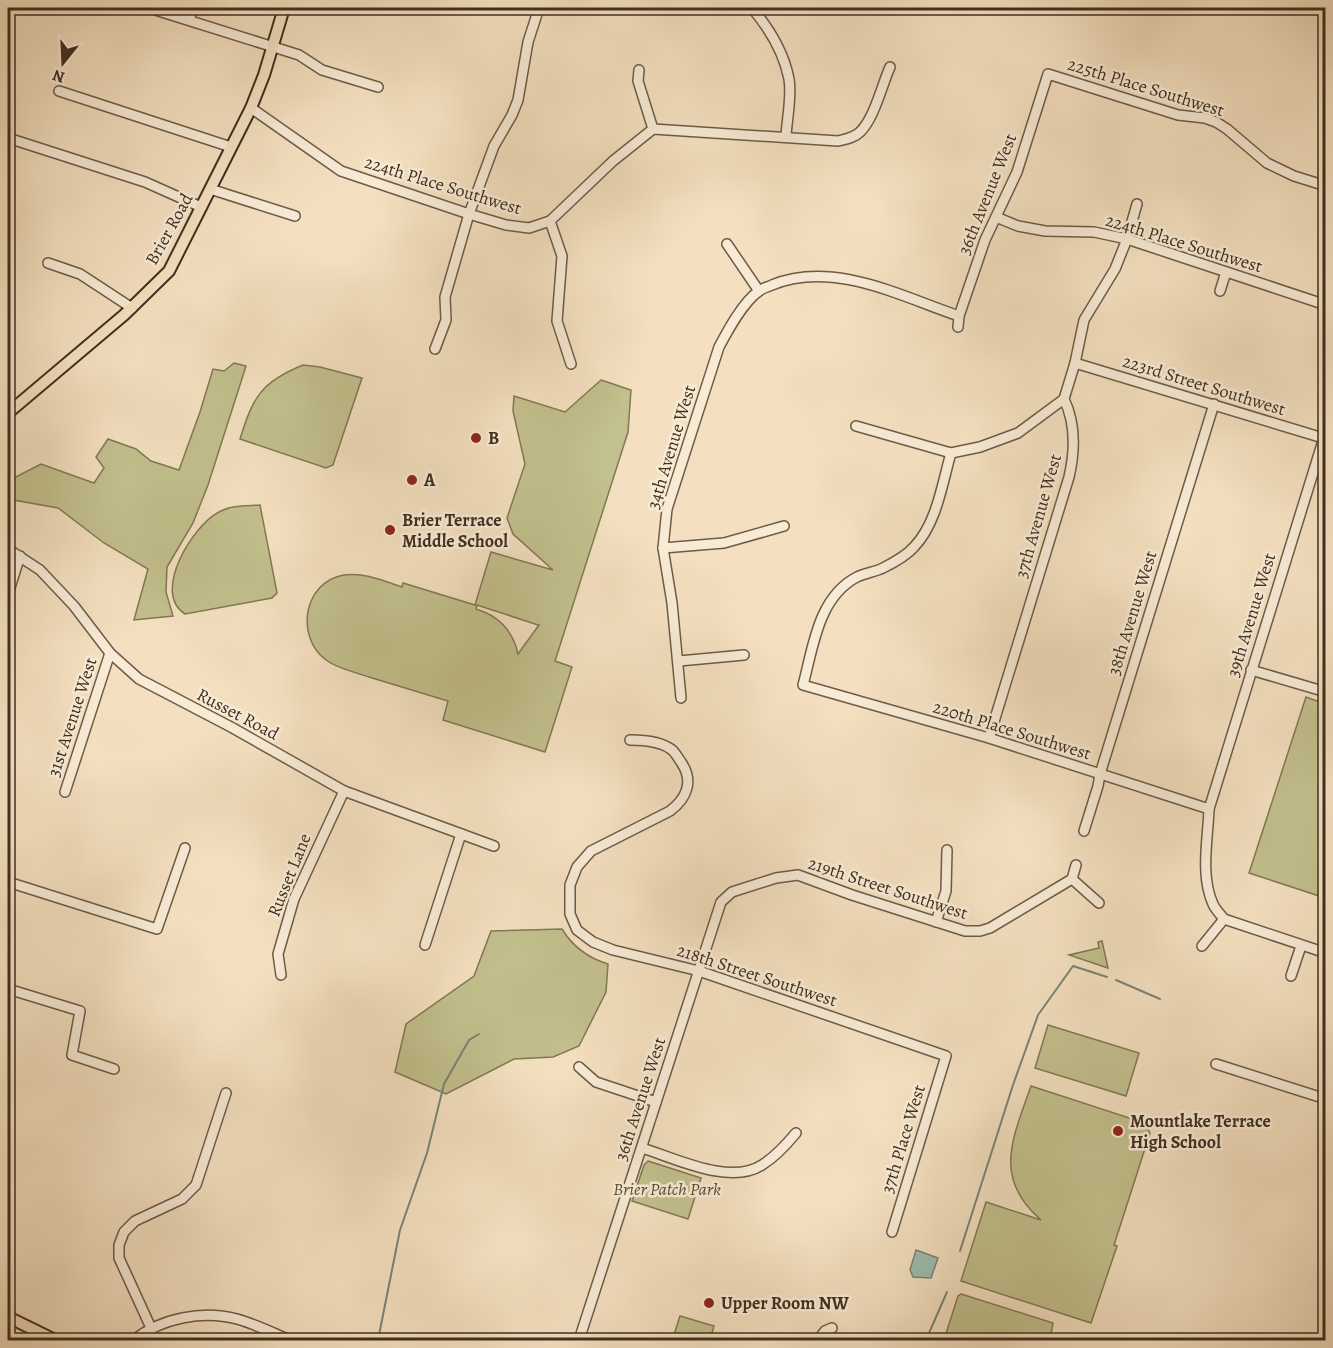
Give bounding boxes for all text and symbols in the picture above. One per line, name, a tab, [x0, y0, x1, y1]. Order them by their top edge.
north arrow	[33, 33, 93, 93]
street label: 225th Place Southwest	[1065, 52, 1227, 122]
text: N	[49, 64, 68, 89]
street label: 36th Avenue West	[952, 130, 1022, 258]
street label: 224th Place Southwest	[362, 150, 524, 220]
street label: Brier Road	[139, 189, 199, 269]
street label: 224th Place Southwest	[1103, 208, 1265, 278]
street label: 223rd Street Southwest	[1120, 349, 1288, 421]
street label: 34th Avenue West	[641, 382, 701, 512]
place label: B	[488, 426, 499, 450]
marker: B	[469, 431, 483, 445]
street label: 37th Avenue West	[1009, 451, 1067, 581]
place label: A	[423, 468, 436, 492]
marker: A	[405, 473, 419, 487]
place label: Brier Terrace Middle School	[402, 508, 508, 553]
marker: Brier Terrace Middle School	[383, 523, 397, 537]
street label: 38th Avenue West	[1102, 548, 1162, 678]
street label: 39th Avenue West	[1221, 550, 1281, 680]
street label: 31st Avenue West	[41, 654, 103, 780]
street label: Russet Road	[193, 682, 284, 746]
street label: 220th Place Southwest	[930, 695, 1094, 766]
street label: Russet Lane	[261, 830, 317, 920]
street label: 219th Street Southwest	[805, 851, 971, 925]
street label: 218th Street Southwest	[674, 938, 840, 1012]
street label: 36th Avenue West	[609, 1034, 671, 1164]
street label: 37th Place West	[875, 1082, 931, 1196]
place label: Mountlake Terrace High School	[1130, 1109, 1271, 1154]
marker: Mountlake Terrace High School	[1111, 1124, 1125, 1138]
park label: Brier Patch Park	[613, 1177, 721, 1201]
place label: Upper Room NW	[721, 1291, 850, 1315]
marker: Upper Room NW	[702, 1296, 716, 1310]

